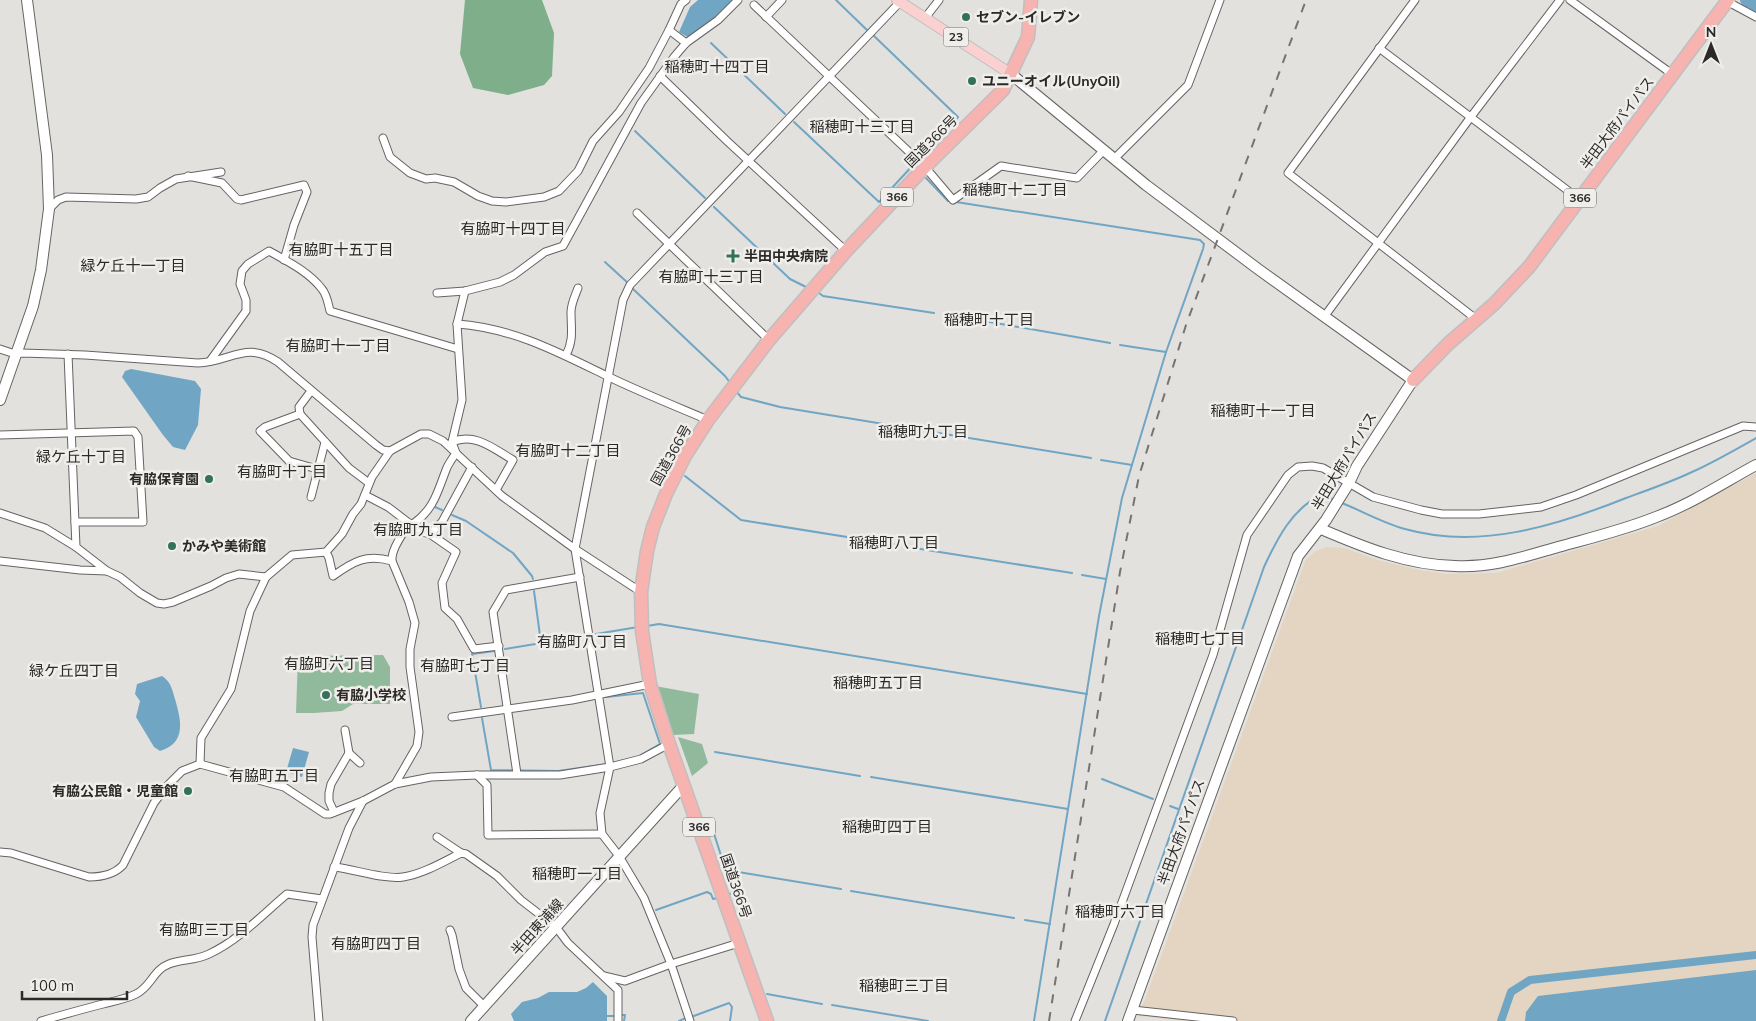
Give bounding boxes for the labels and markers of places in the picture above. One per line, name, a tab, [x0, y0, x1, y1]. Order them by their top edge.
place label: セブン-イレブン	[976, 8, 1080, 26]
marker: セブン-イレブン	[960, 11, 972, 23]
place label: ユニーオイル(UnyOil)	[982, 72, 1121, 90]
marker: ユニーオイル(UnyOil)	[966, 75, 978, 87]
place label: 半田中央病院	[744, 247, 828, 265]
marker: 半田中央病院	[726, 249, 740, 263]
place label: 有脇保育園	[129, 470, 199, 488]
marker: 有脇保育園	[203, 473, 215, 485]
place label: かみや美術館	[182, 537, 266, 555]
marker: かみや美術館	[166, 540, 178, 552]
place label: 有脇小学校	[336, 686, 406, 704]
marker: 有脇小学校	[320, 689, 332, 701]
place label: 有脇公民館・児童館	[52, 782, 178, 800]
marker: 有脇公民館・児童館	[182, 785, 194, 797]

